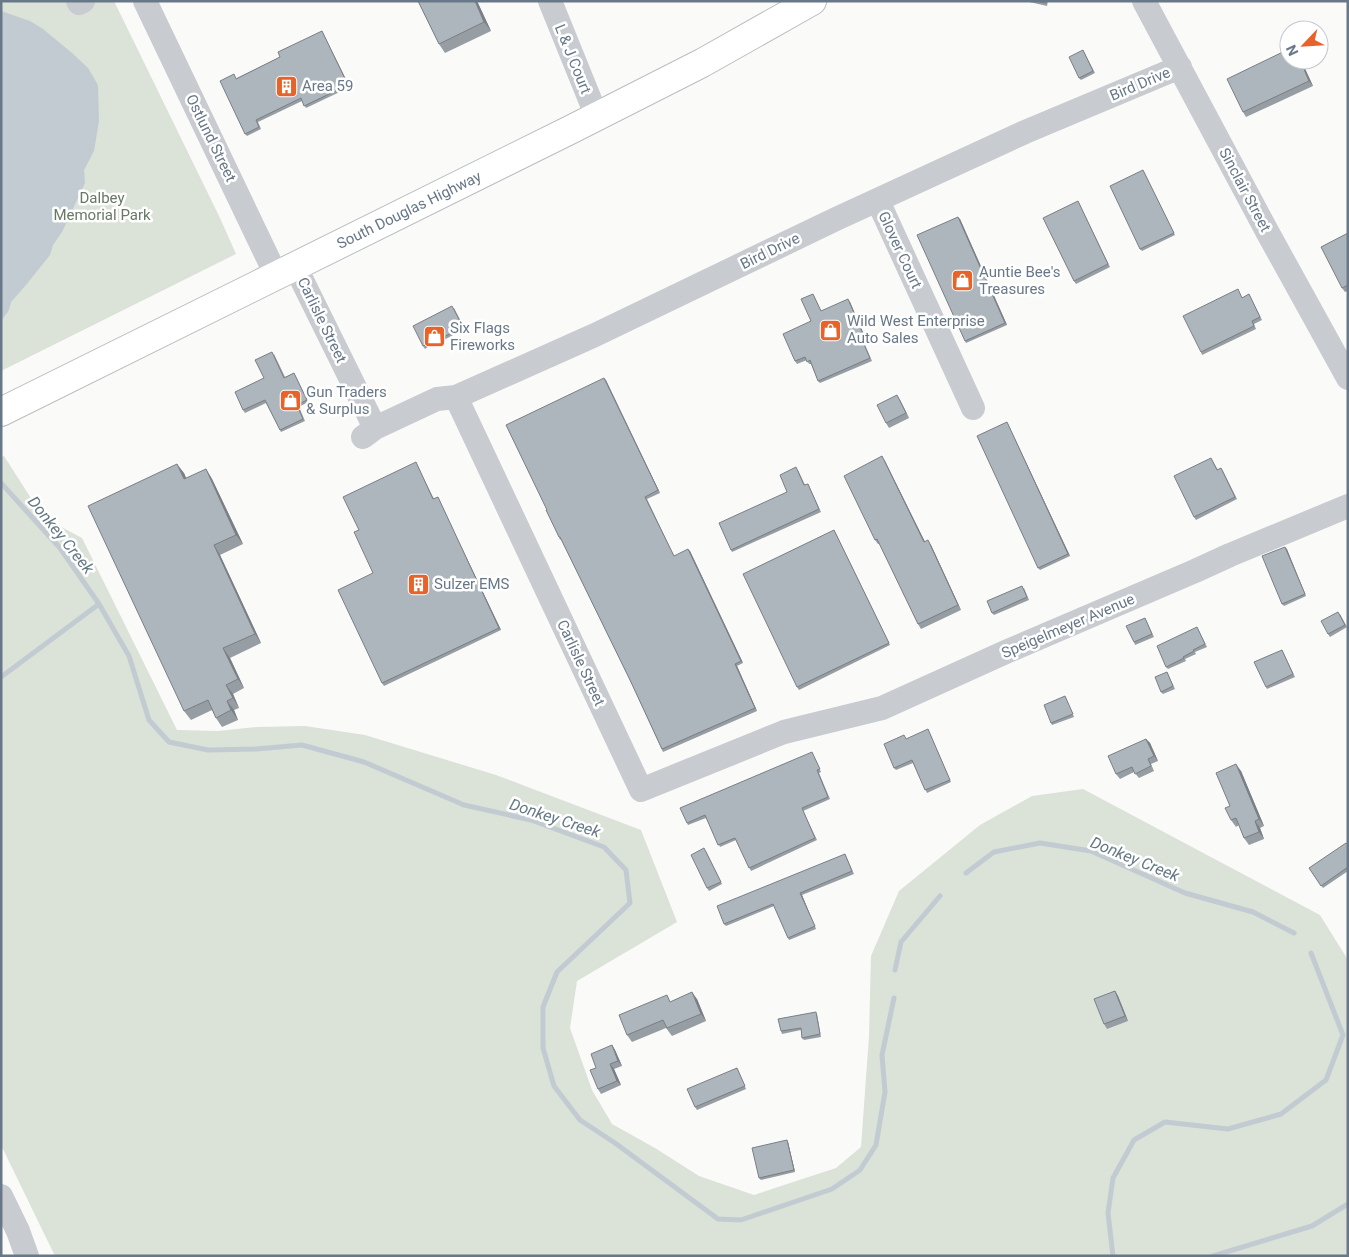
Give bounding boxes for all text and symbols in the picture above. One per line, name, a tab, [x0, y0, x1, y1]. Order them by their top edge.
north arrow	[1279, 20, 1329, 70]
street label: L & J Court	[551, 21, 595, 97]
text: N	[1283, 43, 1302, 58]
street label: Bird Drive	[1107, 63, 1173, 105]
building icon: Area 59	[274, 74, 298, 98]
place label: Area 59	[302, 77, 353, 95]
street label: Ostlund Street	[182, 91, 240, 185]
street label: Sinclair Street	[1215, 145, 1275, 235]
street label: South Douglas Highway	[334, 167, 484, 253]
park label: Dalbey Memorial Park	[53, 189, 151, 224]
street label: Glover Court	[874, 208, 926, 292]
street label: Bird Drive	[737, 229, 803, 273]
place label: Auntie Bee's Treasures	[979, 263, 1060, 298]
shop icon: Auntie Bee's Treasures	[951, 269, 975, 293]
street label: Carlisle Street	[294, 274, 351, 366]
place label: Wild West Enterprise Auto Sales	[847, 312, 985, 347]
shop icon: Wild West Enterprise Auto Sales	[819, 318, 843, 342]
place label: Six Flags Fireworks	[450, 319, 515, 354]
shop icon: Six Flags Fireworks	[422, 325, 446, 349]
place label: Gun Traders & Surplus	[306, 383, 387, 418]
shop icon: Gun Traders & Surplus	[278, 389, 302, 413]
water label: Donkey Creek	[24, 492, 99, 578]
building icon: Sulzer EMS	[406, 572, 430, 596]
place label: Sulzer EMS	[434, 575, 510, 593]
street label: Speigelmeyer Avenue	[999, 590, 1137, 662]
street label: Carlisle Street	[553, 617, 609, 709]
water label: Donkey Creek	[507, 794, 604, 842]
water label: Donkey Creek	[1088, 833, 1183, 886]

